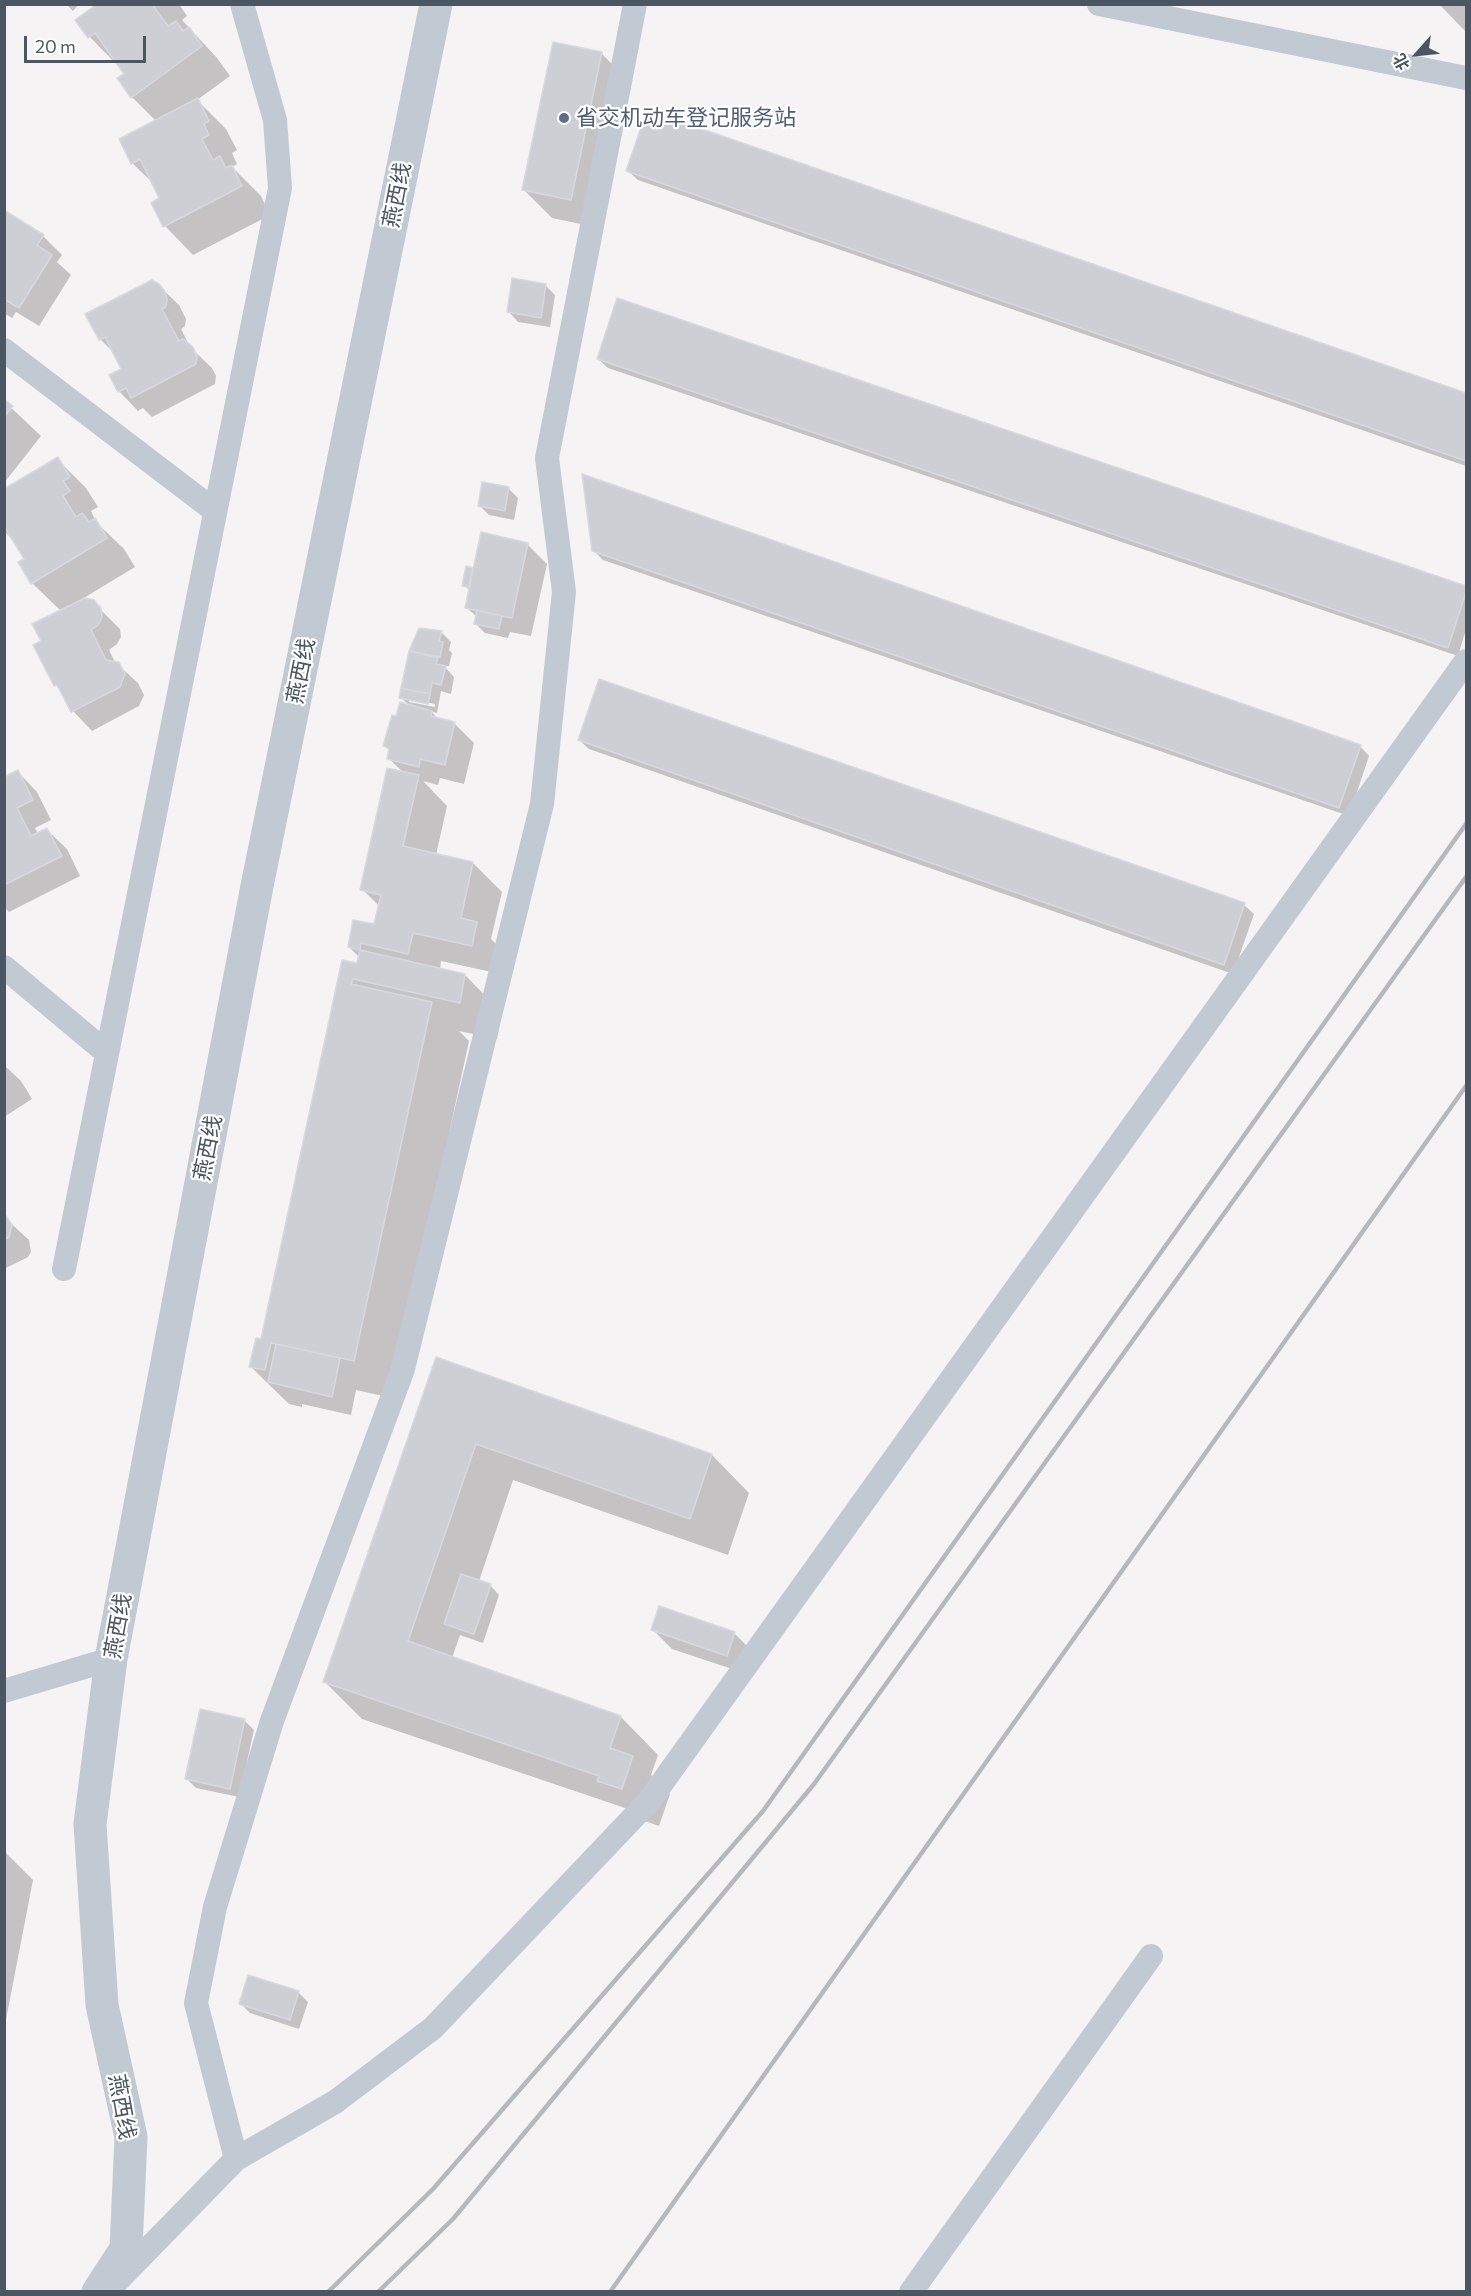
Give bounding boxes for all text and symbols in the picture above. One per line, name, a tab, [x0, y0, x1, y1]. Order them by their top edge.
scale bar	[27, 24, 148, 62]
north arrow	[1387, 24, 1447, 84]
text: 20 m	[35, 35, 76, 57]
text: 北	[1388, 51, 1413, 74]
place label: 省交机动车登记服务站	[576, 105, 796, 131]
marker: 省交机动车登记服务站	[557, 111, 571, 125]
street label: 燕西线	[378, 160, 416, 230]
street label: 燕西线	[282, 636, 320, 706]
street label: 燕西线	[189, 1113, 227, 1183]
street label: 燕西线	[99, 1591, 137, 1661]
street label: 燕西线	[103, 2072, 141, 2142]

